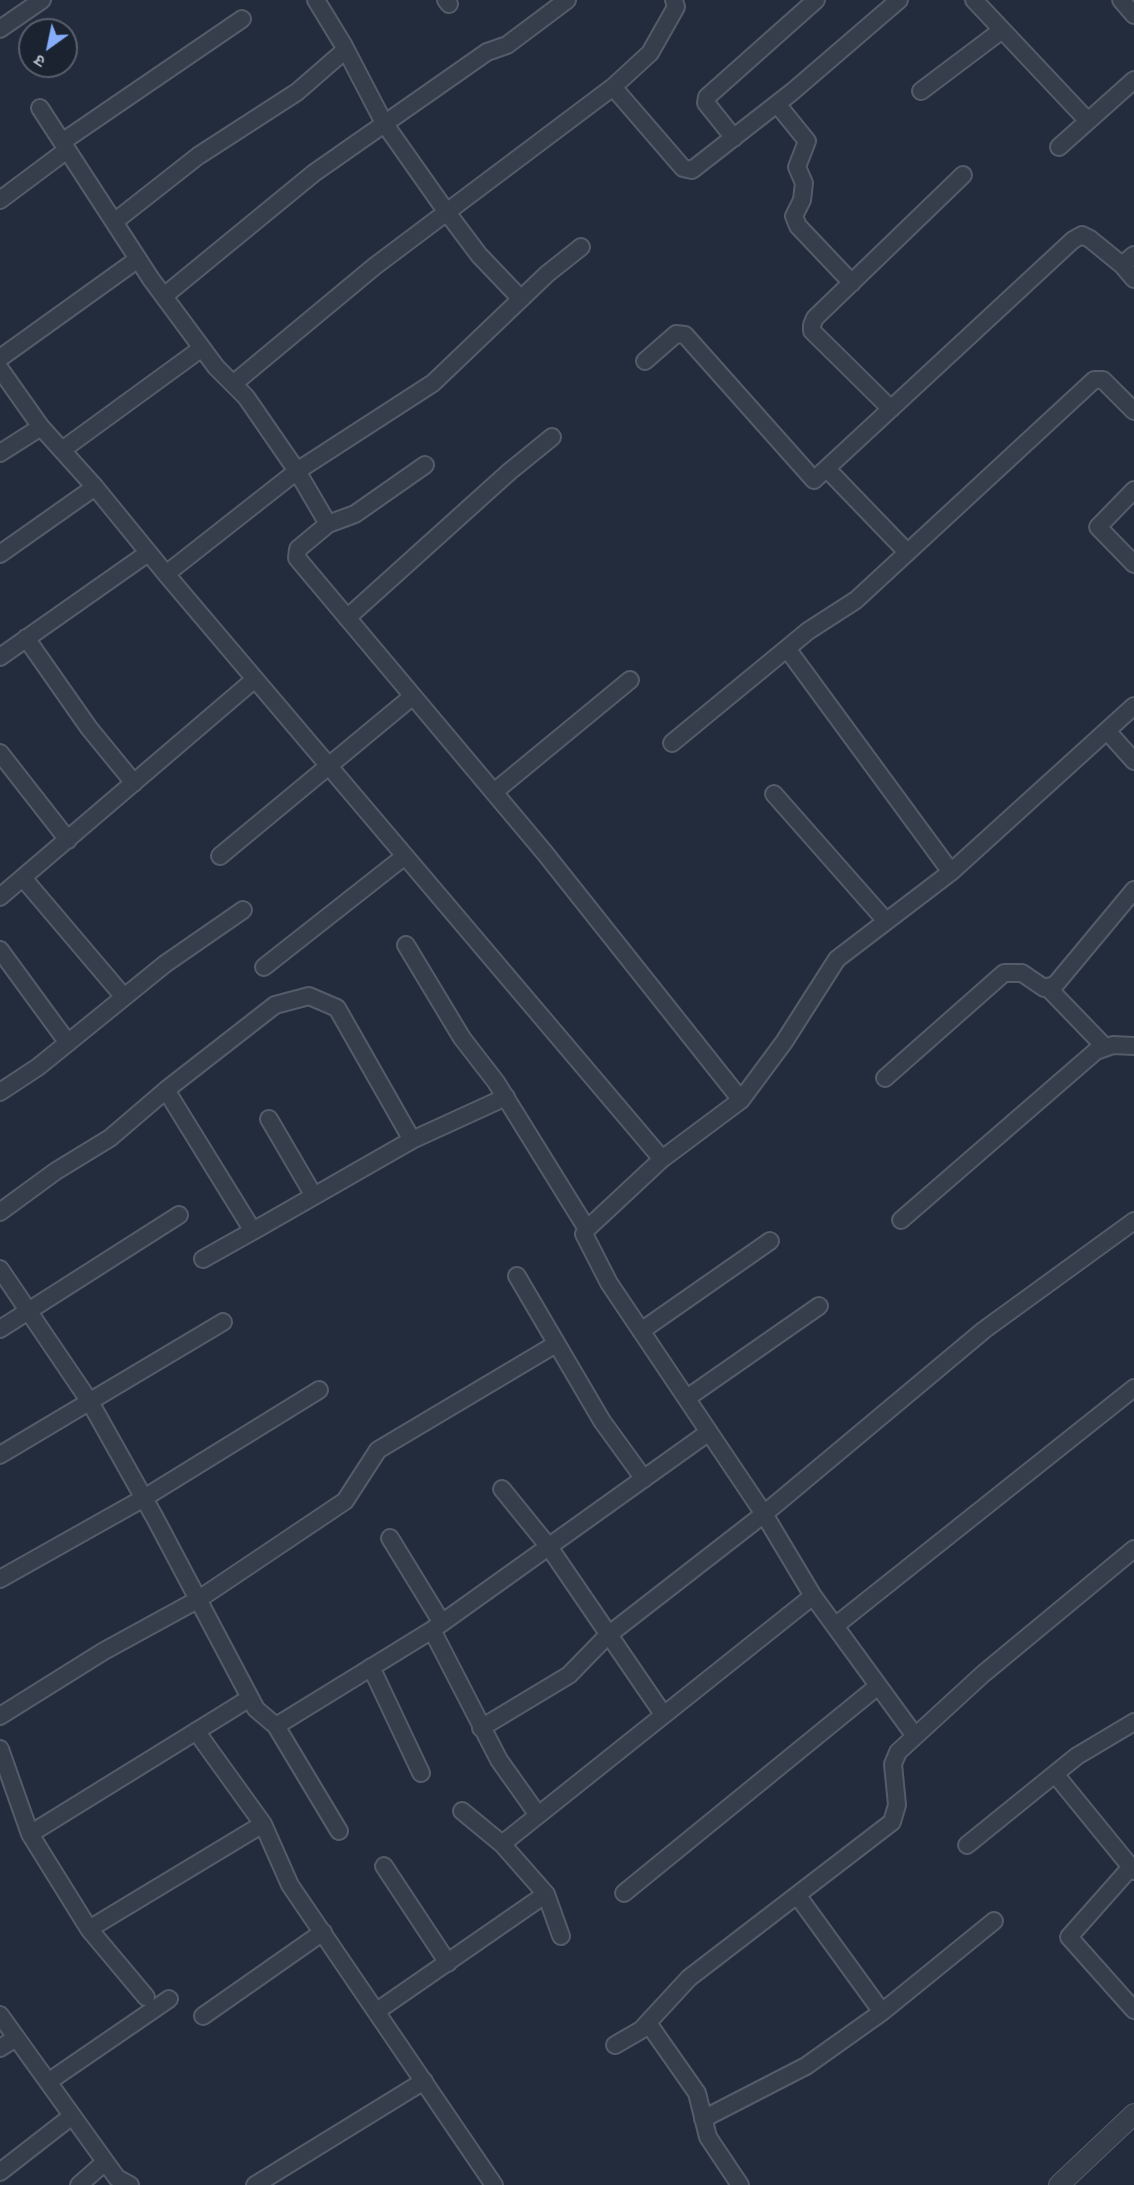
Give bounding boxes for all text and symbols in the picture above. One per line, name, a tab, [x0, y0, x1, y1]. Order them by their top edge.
north arrow	[18, 18, 78, 78]
text: उ	[30, 51, 48, 72]

